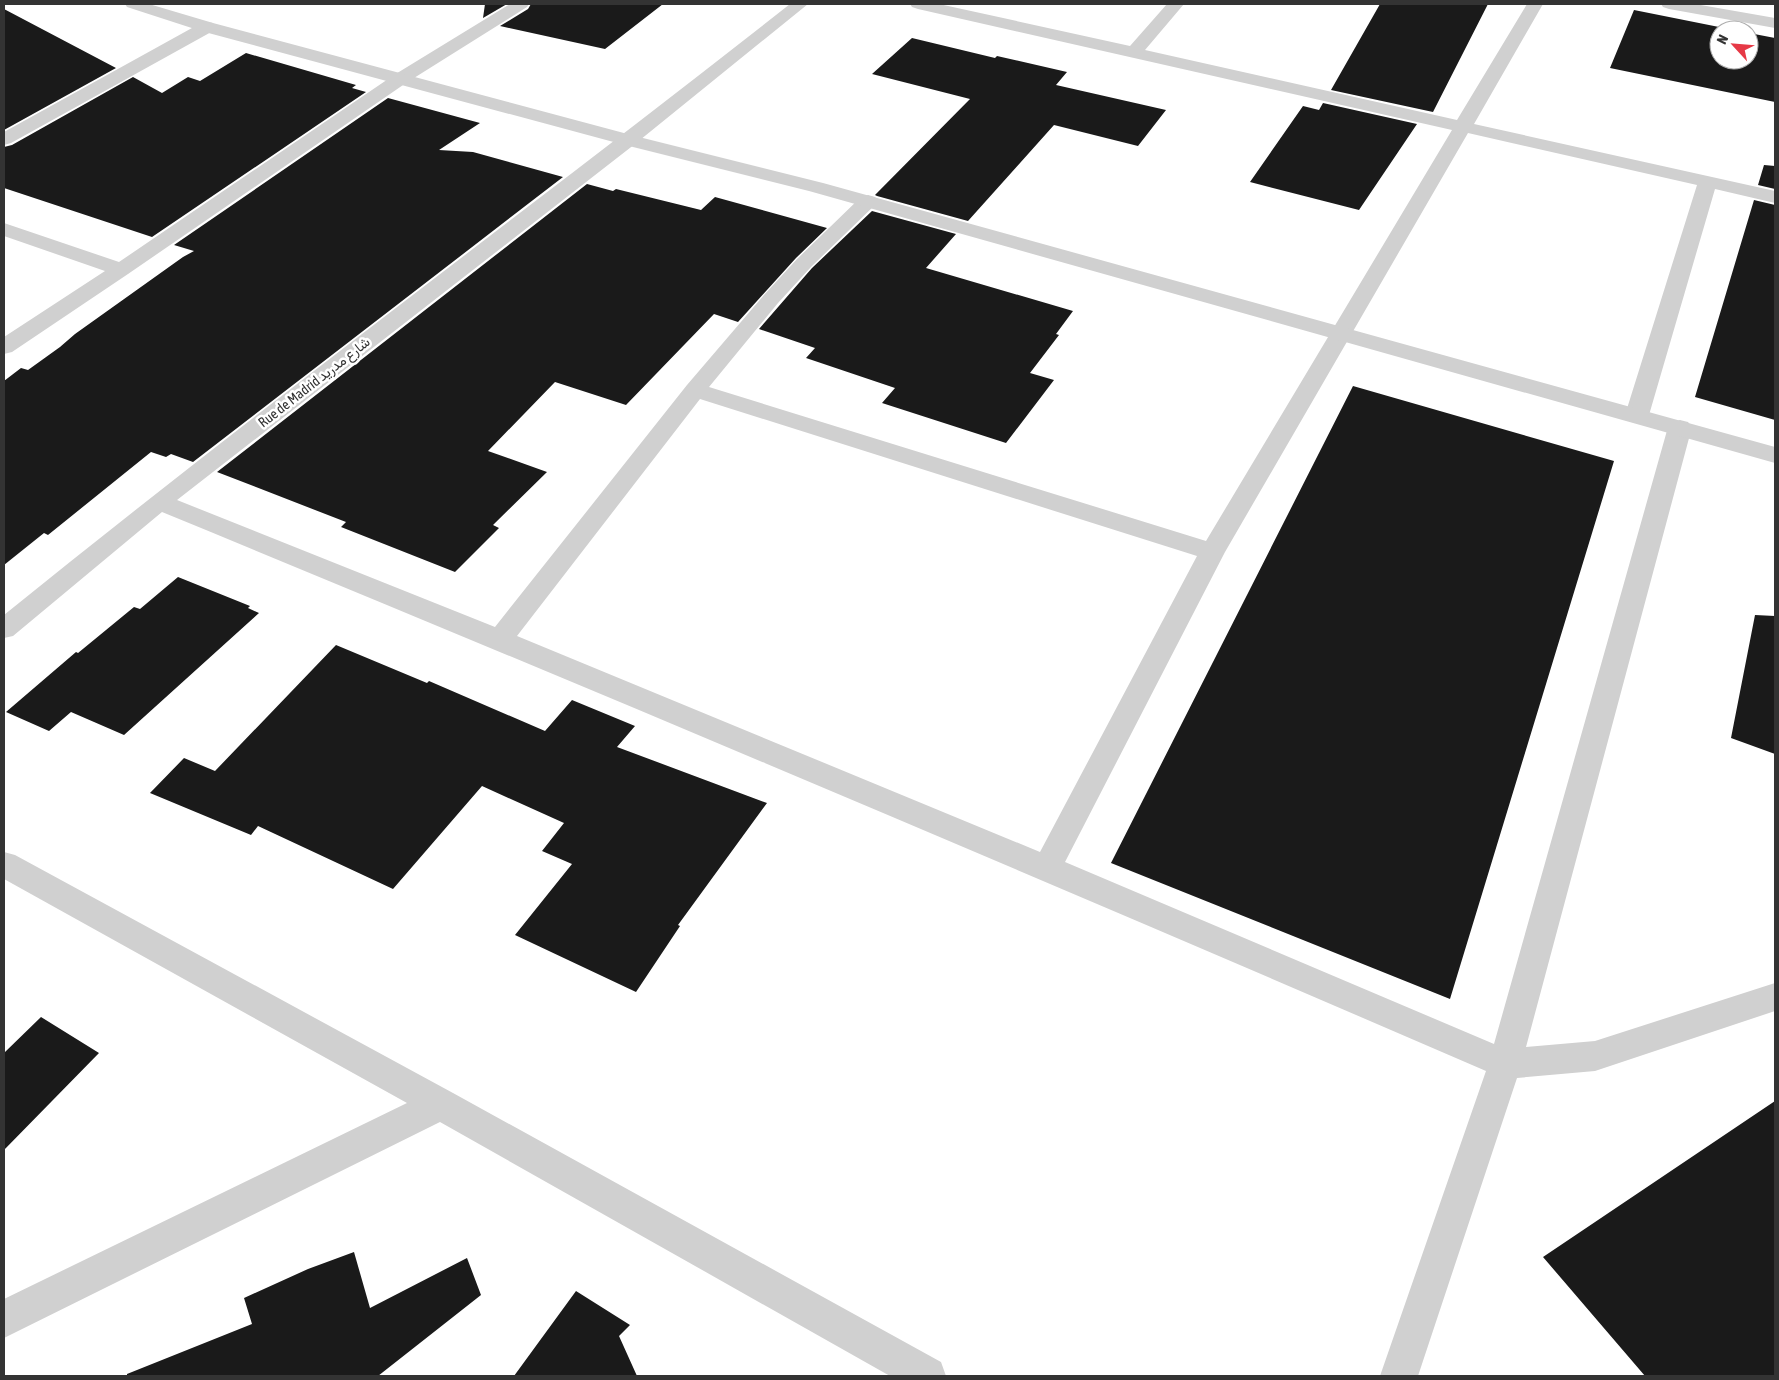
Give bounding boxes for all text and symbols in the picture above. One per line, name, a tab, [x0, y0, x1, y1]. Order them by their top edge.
north arrow	[1709, 20, 1759, 70]
text: N	[1713, 32, 1731, 47]
street label: Rue de Madrid شارع مدريد	[255, 334, 375, 433]

